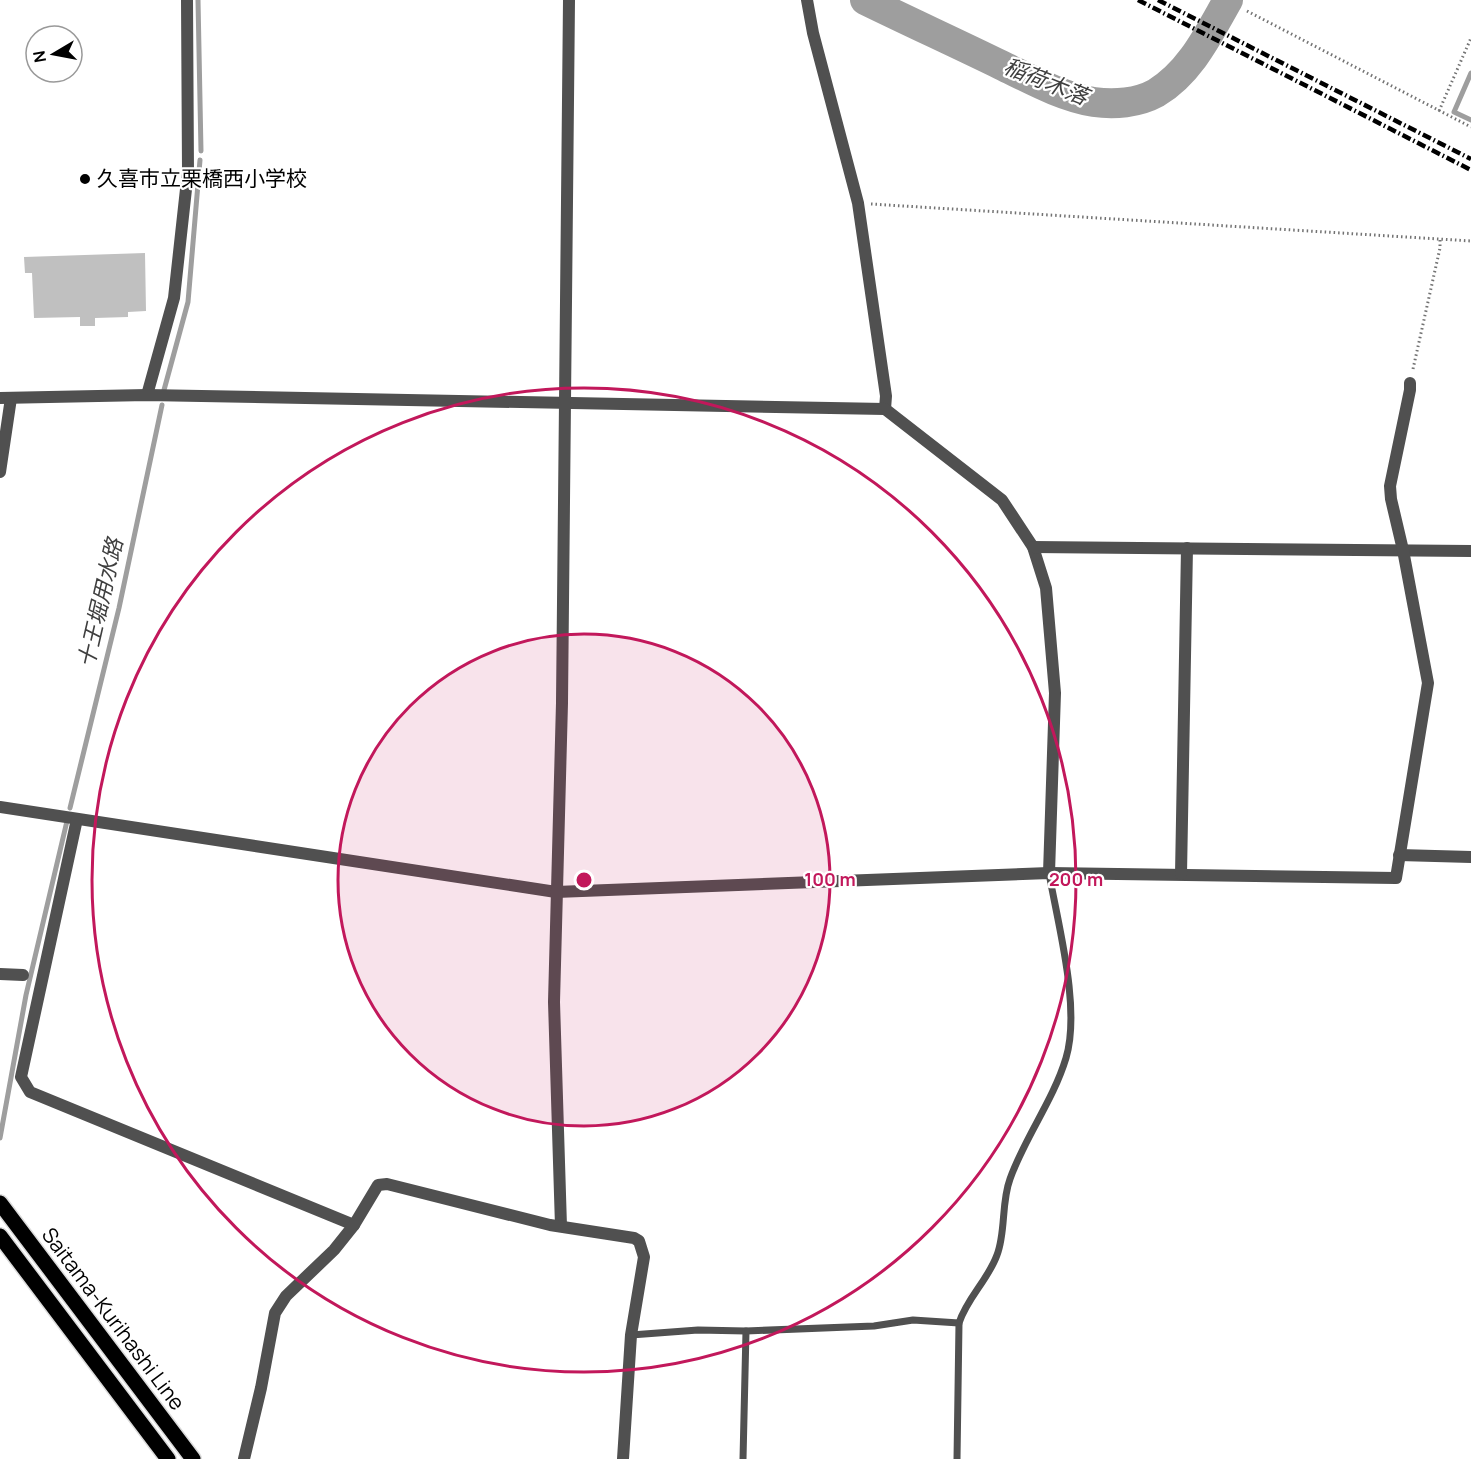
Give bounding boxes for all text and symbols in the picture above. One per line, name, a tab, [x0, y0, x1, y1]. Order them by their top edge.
north arrow	[24, 24, 84, 84]
text: N	[27, 49, 51, 64]
water label: 稲荷木落	[1000, 51, 1095, 113]
place label: 久喜市立栗橋西小学校	[97, 164, 307, 192]
marker: 久喜市立栗橋西小学校	[78, 172, 92, 186]
water label: 十王堀用水路	[71, 533, 130, 671]
text: 100 m	[804, 867, 856, 891]
text: 200 m	[1049, 867, 1103, 891]
centre of rings	[574, 870, 594, 890]
street label: Saitama-Kurihashi Line	[36, 1221, 192, 1415]

